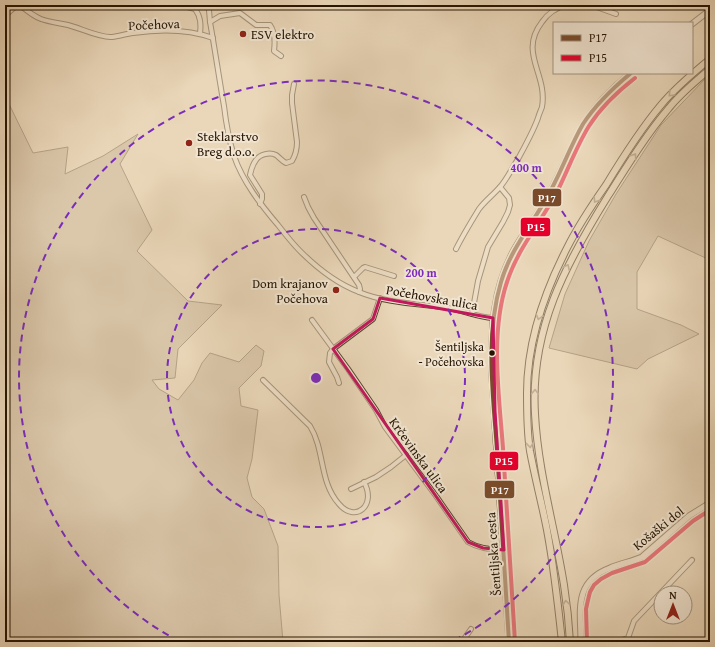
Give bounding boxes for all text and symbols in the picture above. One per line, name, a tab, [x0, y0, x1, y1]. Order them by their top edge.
street label: Počehova	[128, 14, 181, 35]
legend	[553, 22, 693, 74]
place label: ESV elektro	[251, 25, 315, 44]
marker: ESV elektro	[238, 29, 248, 39]
text: P17	[589, 29, 607, 46]
text: P15	[589, 49, 607, 66]
one-way arrow	[668, 89, 676, 97]
place label: Steklarstvo Breg d.o.o.	[197, 127, 259, 161]
marker: Steklarstvo Breg d.o.o.	[184, 138, 194, 148]
one-way arrow	[629, 153, 636, 160]
text: 400 m	[510, 159, 543, 176]
line badge: P17	[532, 188, 562, 207]
text: P17	[538, 190, 556, 206]
one-way arrow	[593, 196, 601, 203]
line badge: P15	[520, 217, 551, 237]
text: P15	[527, 219, 545, 235]
text: 200 m	[405, 264, 438, 281]
one-way arrow	[562, 264, 570, 272]
place label: Dom krajanov Počehova	[252, 274, 329, 308]
street label: Počehovska ulica	[385, 280, 480, 315]
marker: Dom krajanov Počehova	[331, 285, 341, 295]
one-way arrow	[535, 313, 544, 320]
place label: Šentiljska - Počehovska	[419, 338, 484, 370]
marker: Šentiljska - Počehovska	[487, 348, 497, 358]
centre of rings	[309, 371, 323, 385]
one-way arrow	[530, 389, 539, 395]
street label: Krčevinska ulica	[385, 414, 453, 498]
one-way arrow	[525, 442, 534, 448]
line badge: P15	[489, 451, 519, 471]
text: P15	[495, 453, 513, 469]
line badge: P17	[484, 480, 515, 499]
text: P17	[491, 482, 509, 498]
street label: Košaški dol	[629, 502, 688, 555]
street label: Šentiljska cesta	[481, 511, 506, 596]
north arrow	[653, 585, 693, 625]
text: N	[669, 587, 677, 603]
one-way arrow	[562, 600, 571, 606]

